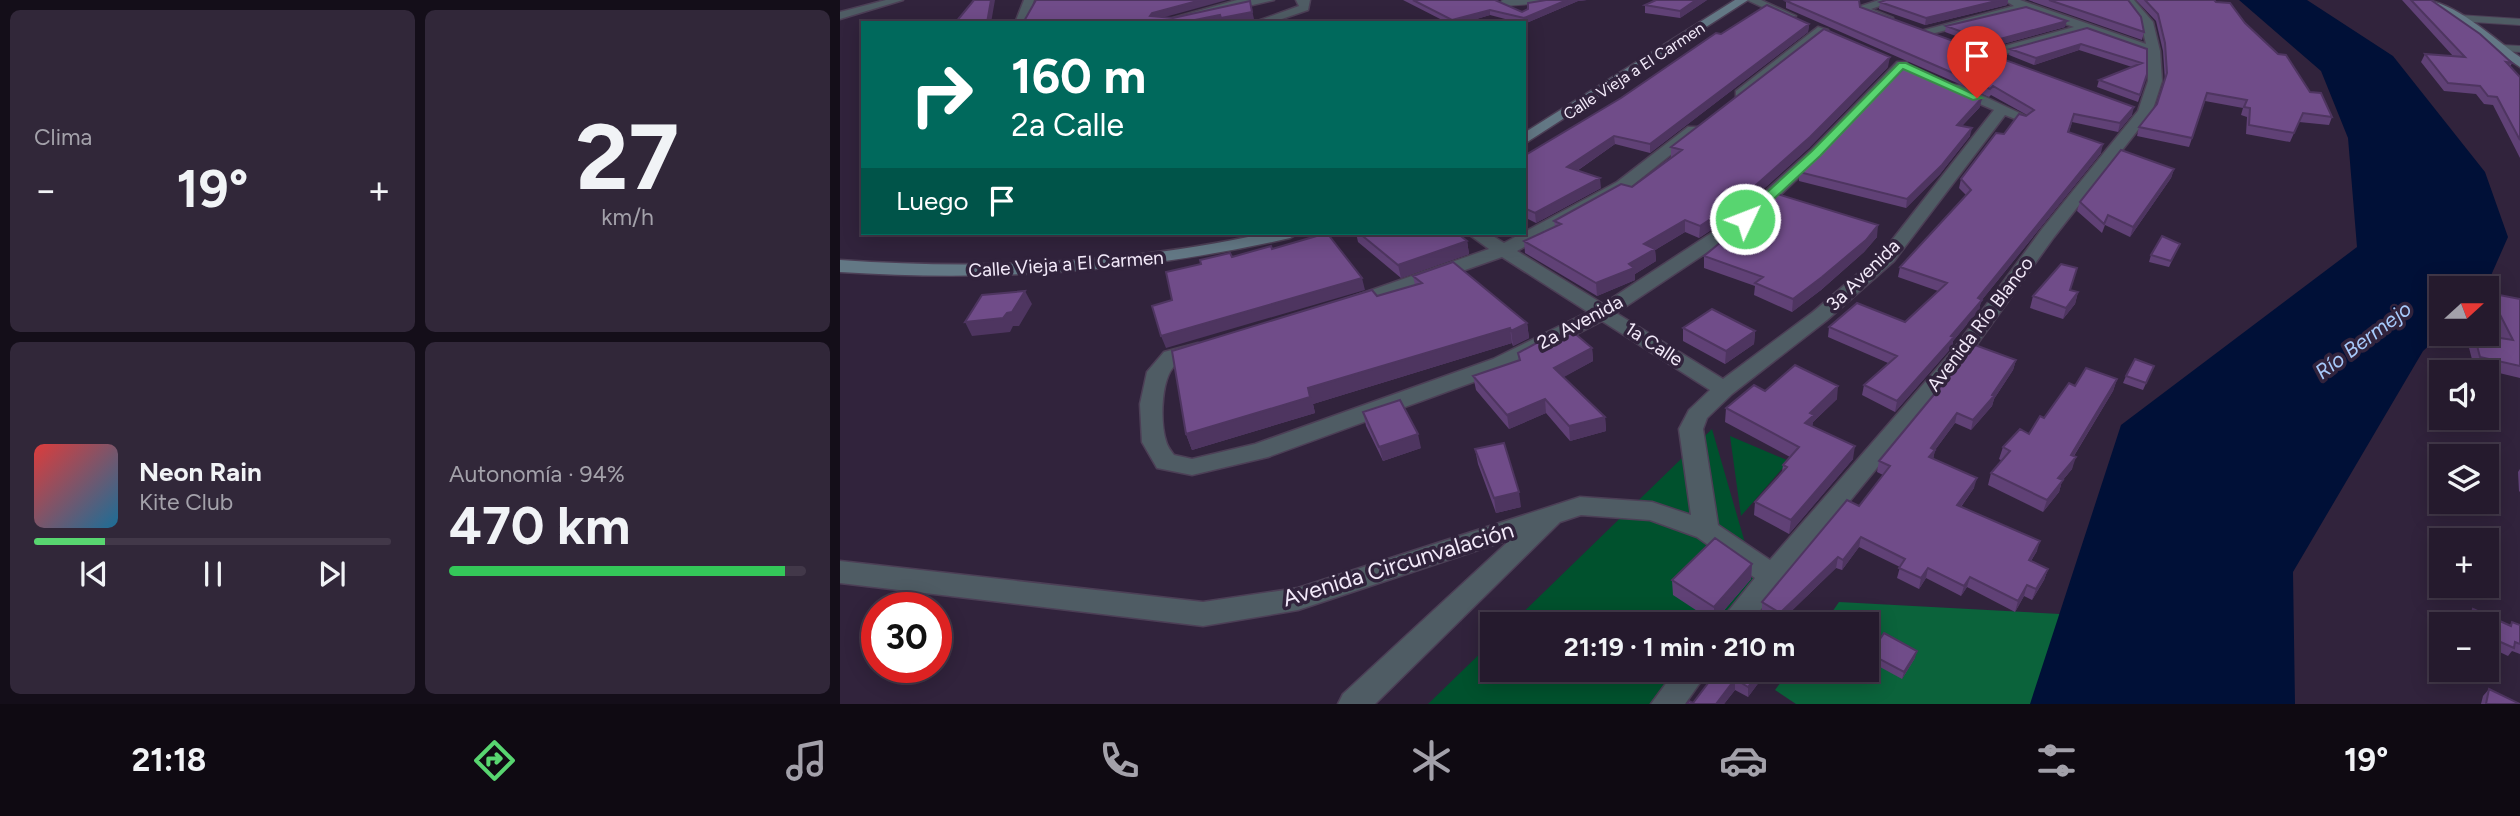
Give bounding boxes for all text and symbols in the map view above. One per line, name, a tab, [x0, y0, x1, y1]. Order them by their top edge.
street label: Calle Vieja a El Carmen	[1560, 18, 1708, 124]
pin	[1947, 26, 2007, 98]
icon: arrive	[1958, 37, 1996, 75]
text: 160 m	[1011, 46, 1146, 105]
icon: right	[896, 49, 987, 140]
text: 27	[576, 103, 679, 212]
text: 2a Calle	[1011, 106, 1124, 144]
text: Clima	[34, 123, 92, 151]
text: 19°	[177, 158, 248, 220]
text: −	[34, 167, 58, 213]
text: +	[367, 167, 391, 213]
icon: arrive	[983, 182, 1021, 220]
position arrow	[1708, 182, 1782, 256]
text: Luego	[896, 185, 969, 217]
text: km/h	[601, 203, 654, 231]
street label: 3a Avenida	[1821, 234, 1905, 316]
street label: Calle Vieja a El Carmen	[968, 246, 1164, 282]
street label: Avenida Río Blanco	[1922, 252, 2038, 396]
north arrow	[2429, 276, 2499, 346]
map controls	[2429, 276, 2499, 682]
street label: 2a Avenida	[1533, 290, 1627, 354]
water label: Río Bermejo	[2310, 296, 2416, 384]
street label: 1a Calle	[1621, 317, 1687, 371]
button: sound	[2429, 360, 2499, 430]
button: layers	[2429, 444, 2499, 514]
text: Neon Rain	[139, 456, 262, 488]
text: Autonomía · 94%	[449, 460, 625, 488]
text: Kite Club	[139, 488, 233, 516]
text: 470 km	[449, 495, 630, 557]
street label: Avenida Circunvalación	[1279, 515, 1517, 613]
button: +	[2429, 528, 2499, 598]
icon: previous	[75, 555, 113, 593]
icon: pause	[194, 555, 232, 593]
icon: next	[313, 555, 351, 593]
speed limit sign: 30	[861, 592, 952, 683]
button: −	[2429, 612, 2499, 682]
text: 21:19 · 1 min · 210 m	[1564, 631, 1795, 663]
icon: directions	[470, 736, 519, 785]
icon: music	[782, 736, 831, 785]
icon: phone	[1095, 736, 1144, 785]
icon: climate	[1407, 736, 1456, 785]
icon: car	[1719, 736, 1768, 785]
icon: filters	[2032, 736, 2081, 785]
text: 21:18	[132, 741, 206, 779]
text: 19°	[2344, 741, 2388, 779]

